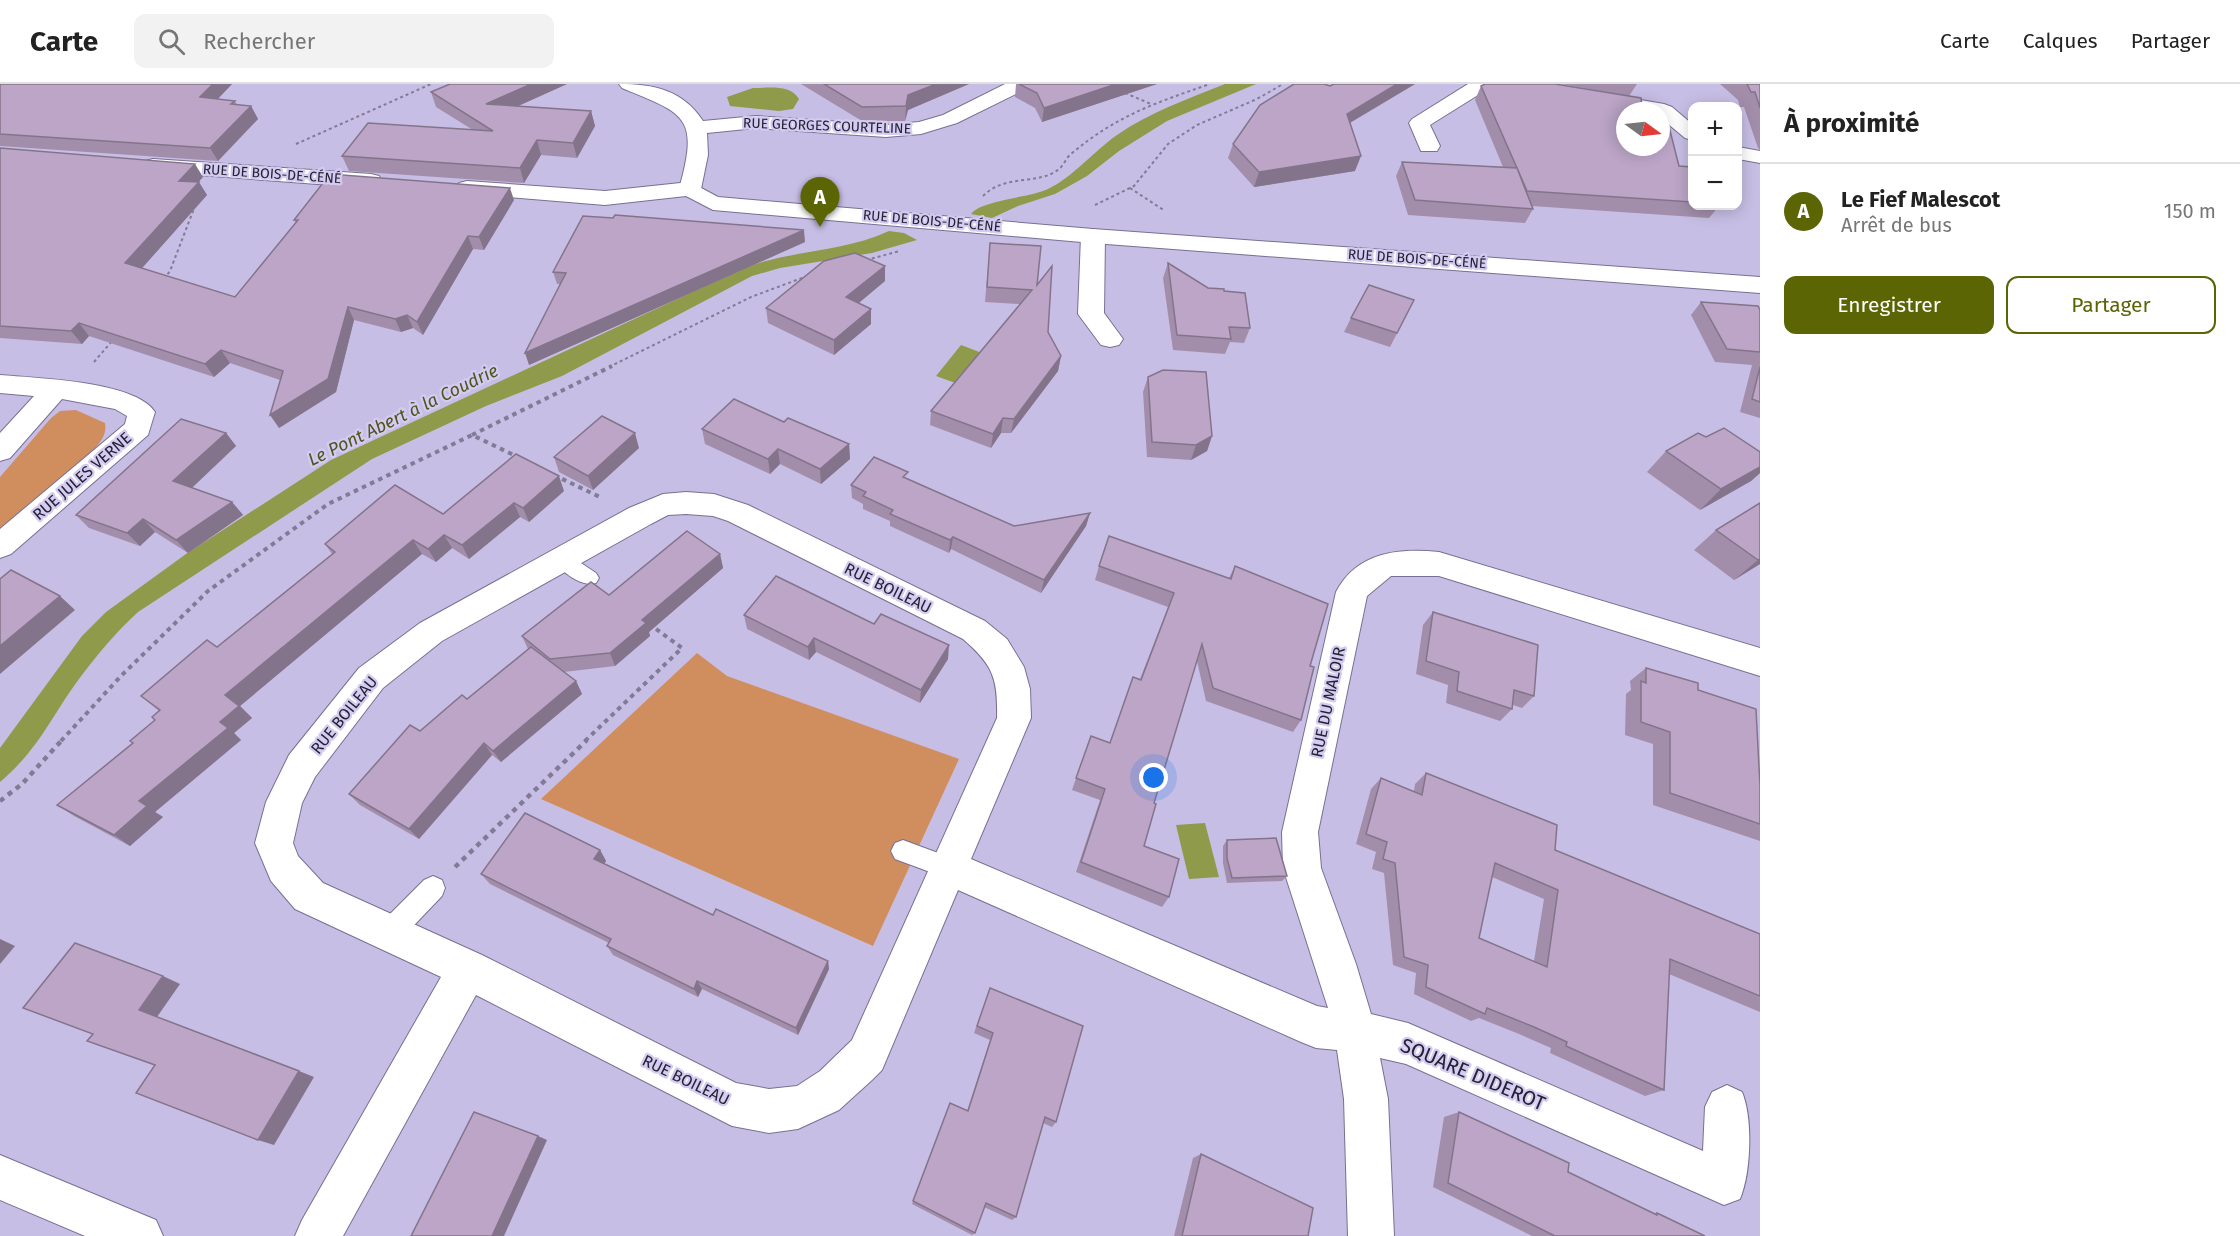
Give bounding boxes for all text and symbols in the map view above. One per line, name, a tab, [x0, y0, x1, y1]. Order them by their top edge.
search box	[134, 14, 554, 68]
text: Carte	[30, 25, 98, 58]
icon: search	[155, 25, 188, 58]
text: Rechercher	[203, 28, 315, 55]
text: Carte	[1940, 28, 1990, 54]
text: Calques	[2023, 28, 2098, 54]
text: Partager	[2131, 28, 2210, 54]
north arrow	[1616, 102, 1670, 156]
map controls	[1688, 102, 1742, 210]
button: +	[1688, 102, 1742, 156]
text: À proximité	[1784, 108, 1919, 139]
street label: RUE GEORGES COURTELINE	[743, 115, 911, 137]
button: −	[1688, 156, 1742, 210]
street label: RUE DE BOIS-DE-CÉNÉ	[202, 160, 342, 187]
pin: A	[800, 178, 840, 227]
text: Le Fief Malescot	[1841, 186, 2000, 213]
text: A	[1798, 199, 1809, 223]
text: 150 m	[2164, 199, 2216, 223]
street label: RUE DE BOIS-DE-CÉNÉ	[862, 205, 1002, 236]
text: Arrêt de bus	[1841, 213, 1952, 237]
street label: RUE DE BOIS-DE-CÉNÉ	[1347, 245, 1487, 272]
button: Enregistrer	[1784, 276, 1994, 334]
button: Partager	[2006, 276, 2216, 334]
water label: Le Pont Abert à la Coudrie	[304, 359, 502, 471]
street label: RUE JULES VERNE	[29, 428, 135, 524]
street label: RUE BOILEAU	[841, 559, 935, 617]
street label: RUE DU MALOIR	[1307, 645, 1349, 759]
street label: RUE BOILEAU	[307, 672, 381, 758]
your location	[1139, 763, 1168, 792]
street label: SQUARE DIDEROT	[1397, 1033, 1550, 1116]
street label: RUE BOILEAU	[639, 1051, 733, 1109]

